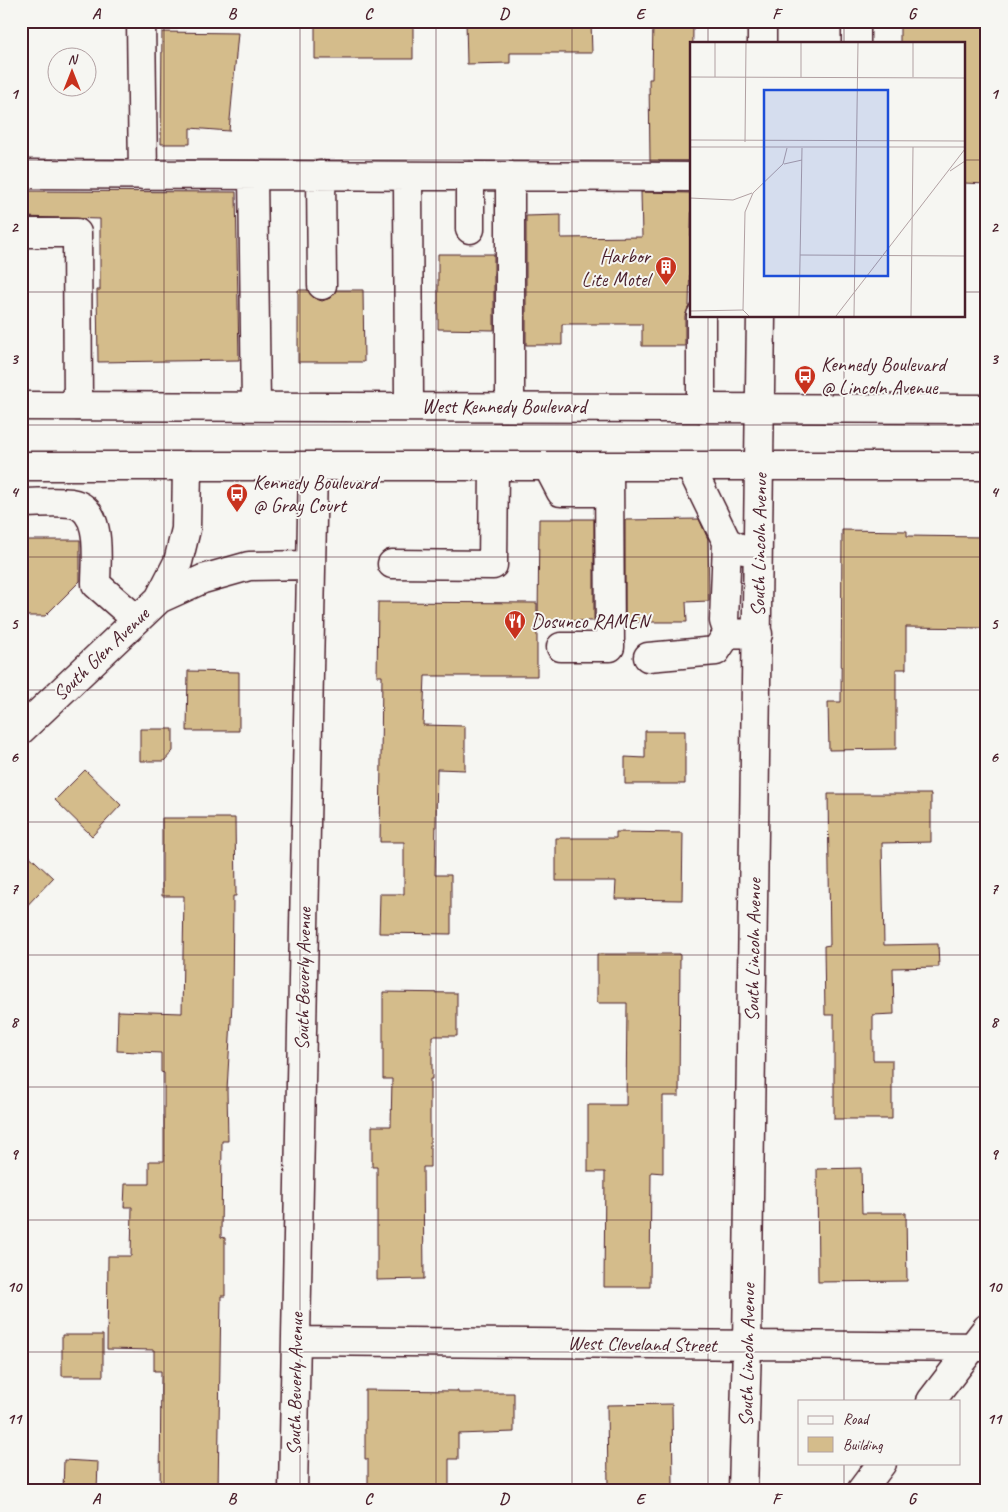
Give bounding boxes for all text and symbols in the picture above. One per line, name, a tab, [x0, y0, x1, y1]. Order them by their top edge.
text: A	[92, 4, 102, 24]
text: B	[228, 4, 238, 24]
text: C	[364, 4, 374, 24]
text: D	[499, 4, 510, 24]
text: E	[636, 4, 647, 24]
text: F	[772, 4, 783, 24]
text: G	[908, 4, 918, 24]
inset map	[690, 42, 966, 318]
north arrow	[48, 48, 98, 98]
text: N	[68, 51, 79, 68]
text: 1	[10, 84, 19, 104]
text: 1	[990, 84, 999, 104]
text: 2	[10, 217, 19, 237]
text: 2	[990, 217, 999, 237]
place label: Harbor Lite Motel	[582, 244, 654, 292]
building icon: Harbor Lite Motel	[654, 255, 678, 286]
text: 3	[10, 349, 19, 369]
text: 3	[990, 349, 999, 369]
place label: Kennedy Boulevard @ Lincoln Avenue	[821, 352, 948, 400]
bus stop icon: Kennedy Boulevard @ Lincoln Avenue	[793, 364, 817, 395]
street label: West Kennedy Boulevard	[422, 394, 589, 419]
place label: Kennedy Boulevard @ Gray Court	[253, 470, 380, 518]
street label: South Lincoln Avenue	[745, 472, 773, 617]
text: 4	[10, 482, 19, 502]
bus stop icon: Kennedy Boulevard @ Gray Court	[225, 482, 249, 513]
text: 4	[990, 482, 999, 502]
street label: South Glen Avenue	[48, 601, 155, 706]
restaurant icon: Dosunco RAMEN	[503, 609, 527, 640]
place label: Dosunco RAMEN	[531, 609, 652, 634]
text: 5	[11, 614, 20, 634]
text: 5	[991, 614, 1000, 634]
text: 6	[10, 747, 19, 767]
text: 6	[990, 747, 999, 767]
street label: South Lincoln Avenue	[739, 877, 767, 1022]
text: 7	[10, 879, 19, 899]
text: 7	[990, 879, 999, 899]
street label: South Beverly Avenue	[289, 906, 317, 1051]
text: 8	[10, 1012, 19, 1032]
text: 8	[990, 1012, 999, 1032]
text: 9	[10, 1144, 19, 1164]
text: 9	[990, 1144, 999, 1164]
text: 10	[7, 1277, 23, 1297]
text: 10	[987, 1277, 1003, 1297]
street label: South Lincoln Avenue	[733, 1282, 761, 1427]
street label: South Beverly Avenue	[281, 1311, 309, 1456]
street label: West Cleveland Street	[567, 1330, 719, 1358]
legend	[798, 1400, 960, 1464]
text: 11	[7, 1409, 23, 1429]
text: 11	[987, 1409, 1003, 1429]
text: Road	[843, 1410, 870, 1429]
text: Building	[843, 1436, 883, 1455]
text: A	[92, 1489, 102, 1509]
text: B	[228, 1489, 238, 1509]
text: C	[364, 1489, 374, 1509]
text: D	[499, 1489, 510, 1509]
text: E	[636, 1489, 647, 1509]
text: F	[772, 1489, 783, 1509]
text: G	[908, 1489, 918, 1509]

